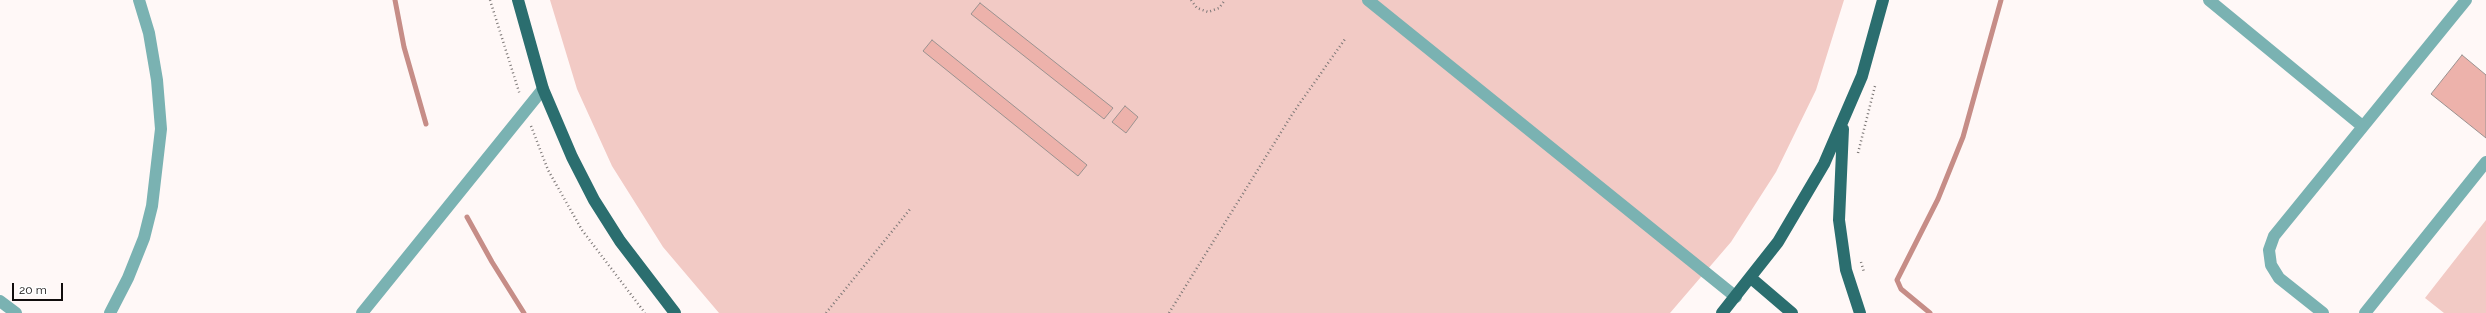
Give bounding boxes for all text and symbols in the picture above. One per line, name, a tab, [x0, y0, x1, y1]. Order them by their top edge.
scale bar	[14, 275, 65, 301]
text: 20 m	[19, 283, 47, 297]

